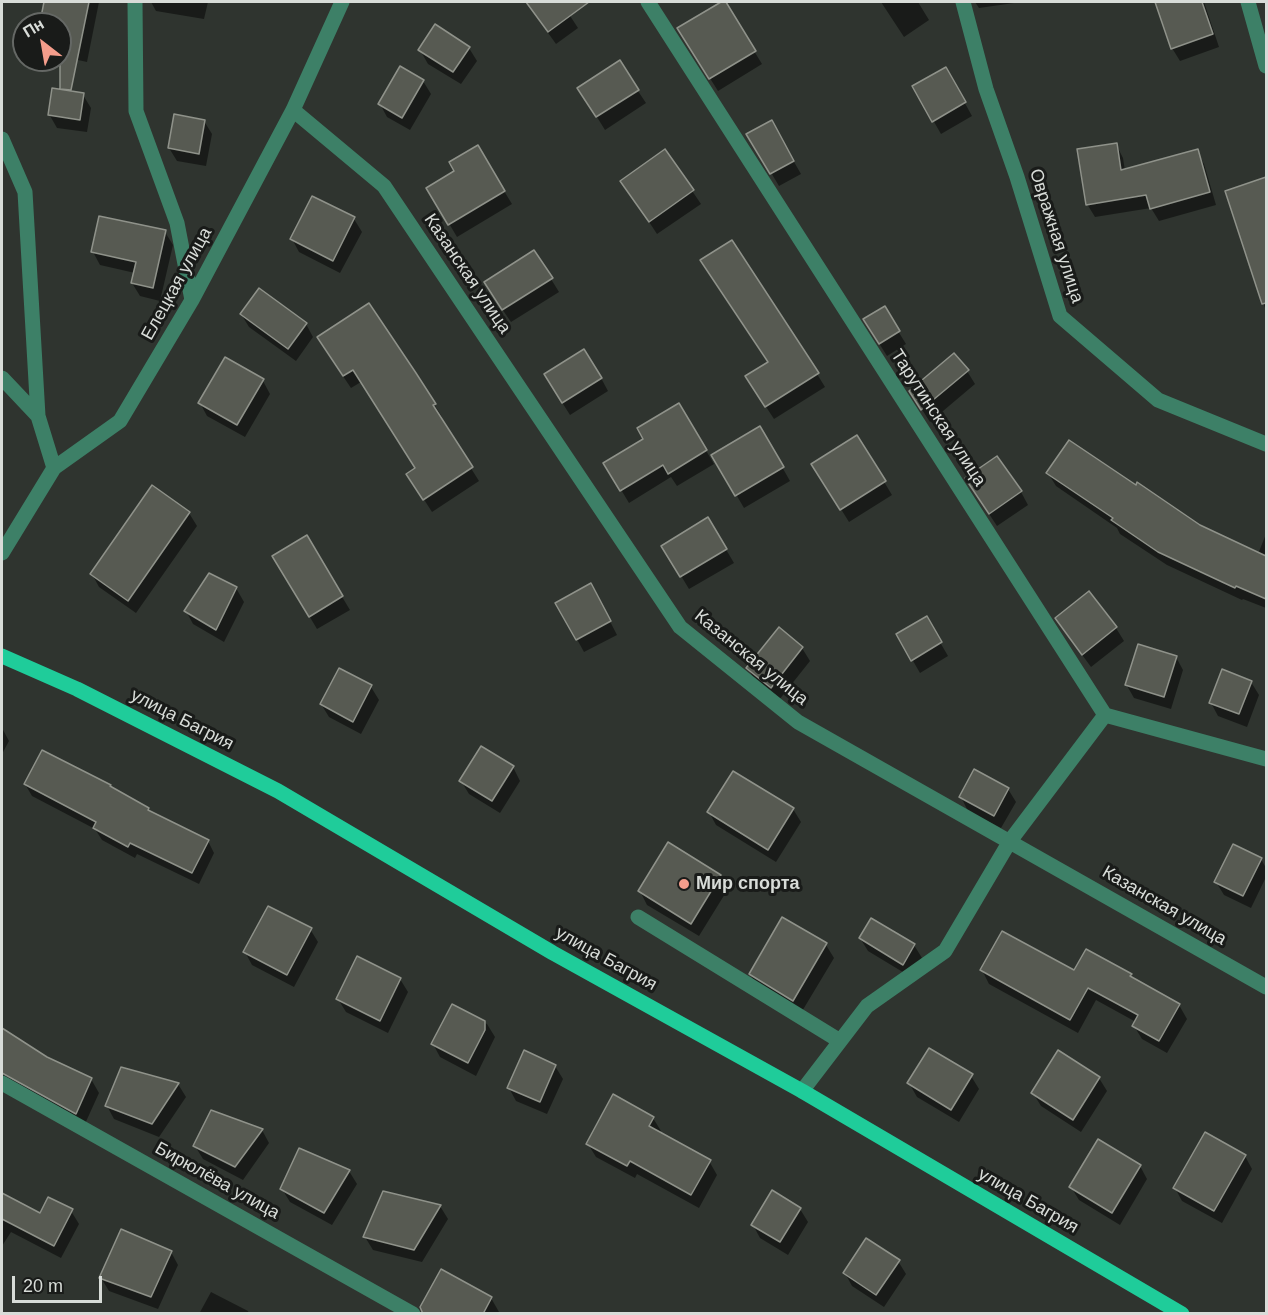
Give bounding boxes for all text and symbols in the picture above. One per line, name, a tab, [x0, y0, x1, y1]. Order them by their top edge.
north arrow	[12, 12, 72, 72]
text: Пн	[20, 15, 47, 41]
street label: Овражная улица	[1024, 166, 1088, 306]
street label: Казанская улица	[419, 210, 515, 338]
street label: Елецкая улица	[137, 224, 217, 344]
street label: Тарутинская улица	[886, 346, 990, 490]
street label: Казанская улица	[690, 606, 812, 710]
street label: улица Багрия	[127, 685, 237, 755]
street label: Казанская улица	[1098, 862, 1230, 950]
place label: Мир спорта	[696, 873, 800, 895]
marker: Мир спорта	[677, 877, 691, 891]
street label: улица Багрия	[551, 922, 661, 996]
street label: Бирюлёва улица	[151, 1138, 283, 1224]
street label: улица Багрия	[974, 1163, 1082, 1239]
scale bar	[15, 1264, 105, 1302]
text: 20 m	[23, 1276, 63, 1296]

